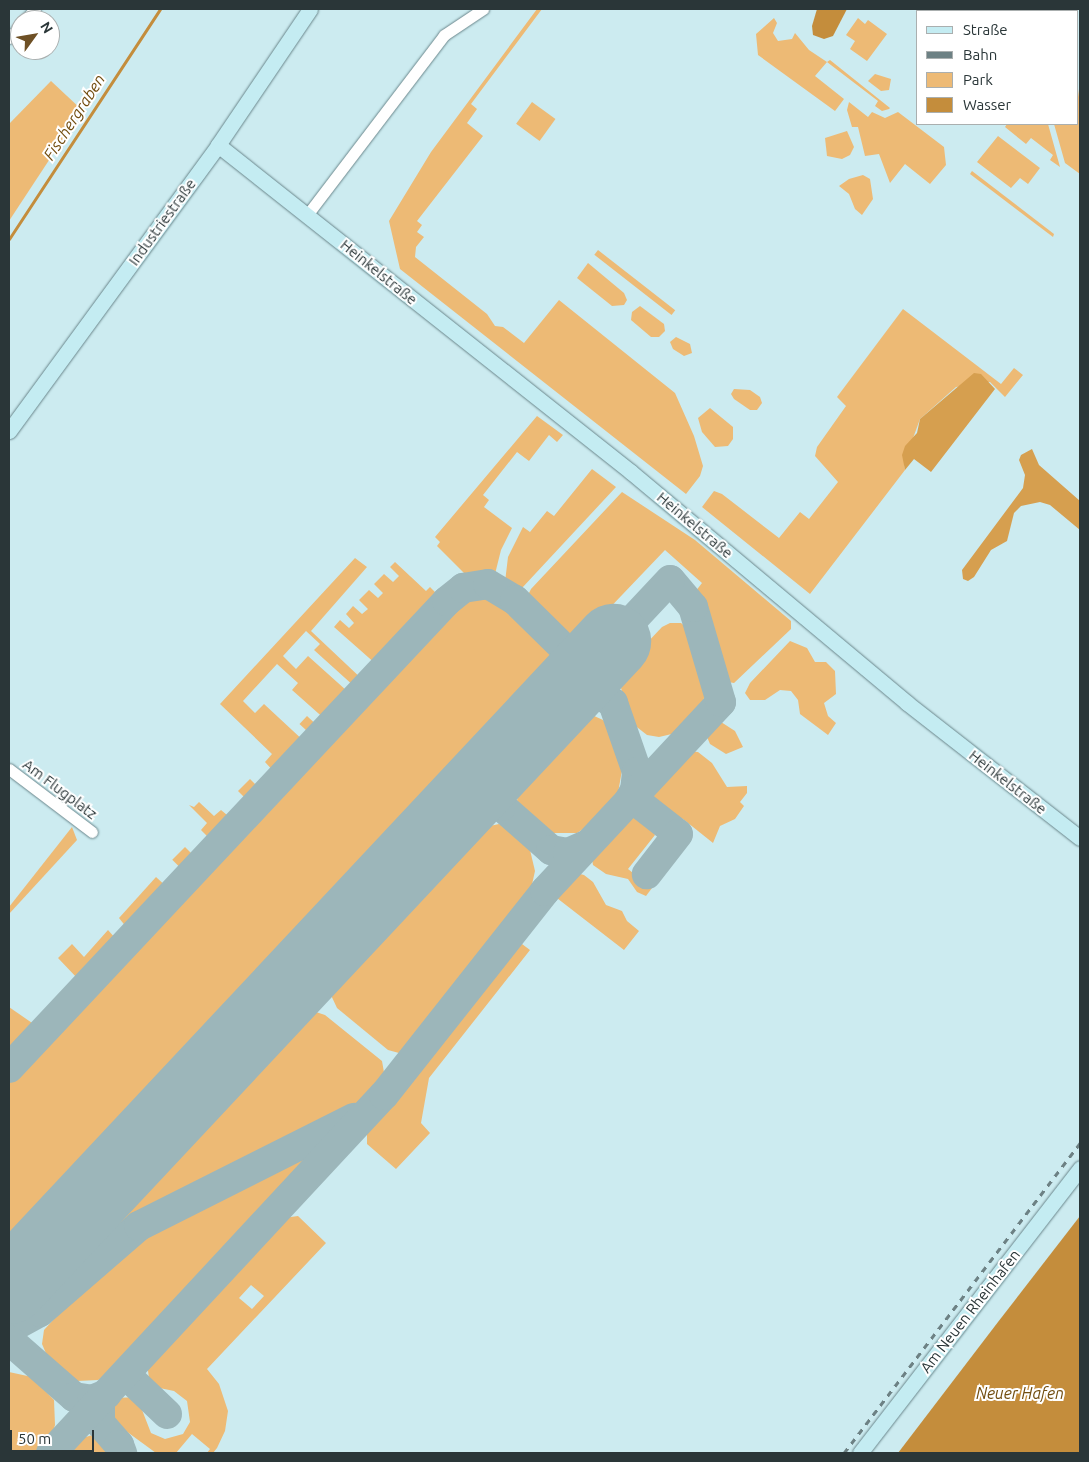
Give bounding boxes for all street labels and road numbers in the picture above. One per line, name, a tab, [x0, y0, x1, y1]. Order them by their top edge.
street label: Industriestraße	[124, 175, 200, 269]
street label: Heinkelstraße	[337, 236, 421, 308]
street label: Heinkelstraße	[653, 488, 737, 562]
street label: Heinkelstraße	[966, 746, 1050, 818]
street label: Am Flugplatz	[19, 755, 101, 823]
street label: Am Neuen Rheinhafen	[916, 1246, 1024, 1376]

